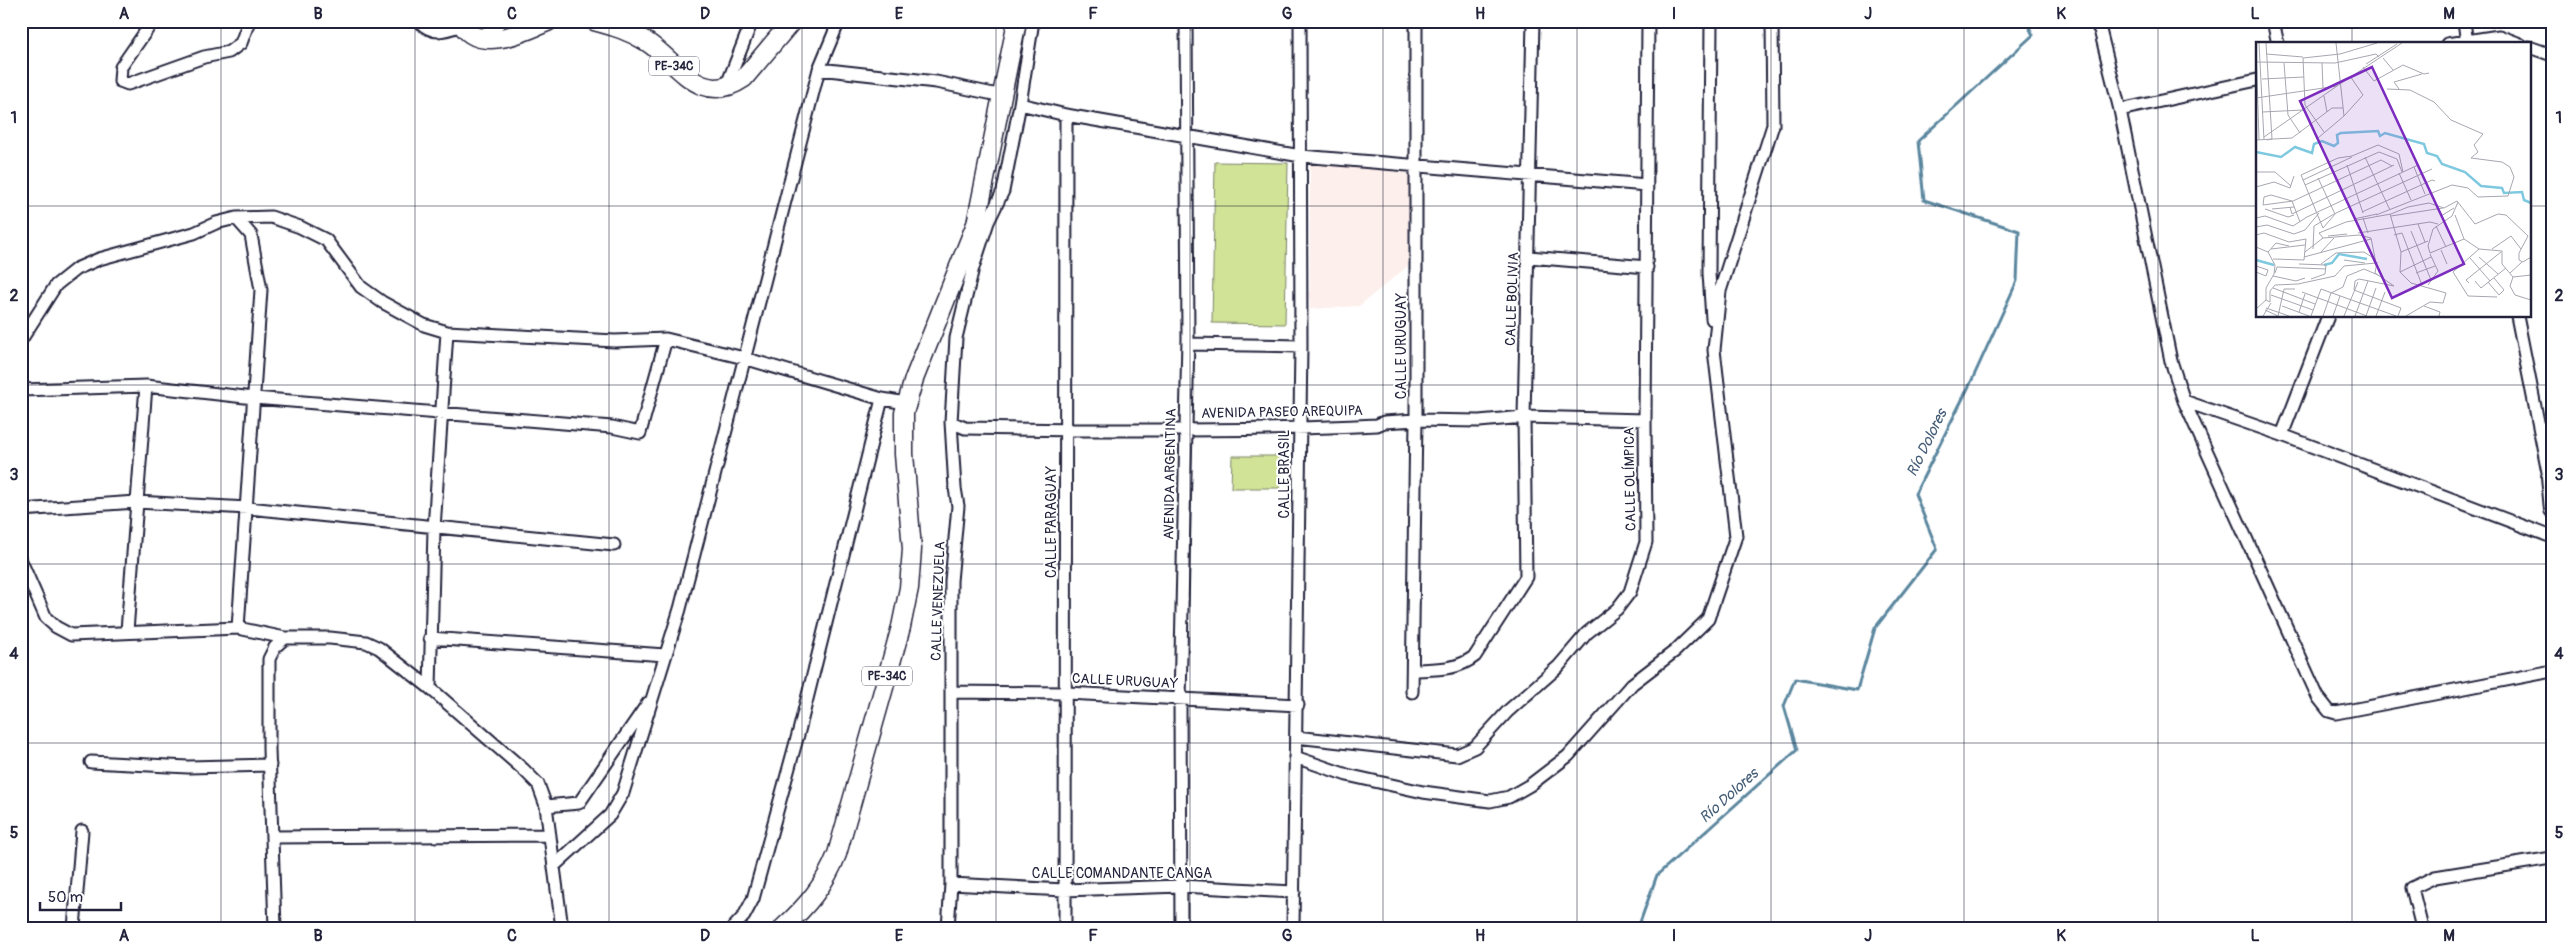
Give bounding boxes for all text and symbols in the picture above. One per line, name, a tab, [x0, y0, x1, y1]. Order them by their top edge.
text: A	[119, 4, 130, 24]
text: B	[313, 4, 323, 24]
text: C	[507, 4, 517, 24]
text: D	[700, 4, 710, 24]
text: E	[895, 4, 904, 24]
text: F	[1088, 4, 1098, 24]
text: G	[1282, 4, 1293, 24]
text: H	[1475, 4, 1485, 24]
text: I	[1672, 4, 1676, 24]
text: J	[1864, 4, 1872, 24]
text: K	[2056, 4, 2066, 24]
text: L	[2250, 4, 2260, 24]
text: M	[2443, 4, 2455, 24]
inset map	[2256, 42, 2530, 318]
road number: PE-34C	[649, 56, 699, 76]
text: 1	[11, 108, 17, 128]
text: 1	[2556, 108, 2562, 128]
street label: CALLE BOLIVIA	[1502, 252, 1522, 346]
text: 2	[10, 286, 19, 306]
text: 2	[2555, 286, 2564, 306]
street label: CALLE URUGUAY	[1393, 293, 1410, 399]
street label: AVENIDA PASEO AREQUIPA	[1201, 402, 1363, 422]
water label: Río Dolores	[1903, 404, 1952, 480]
street label: AVENIDA ARGENTINA	[1160, 408, 1180, 540]
street label: CALLE OLÍMPICA	[1620, 427, 1639, 531]
street label: CALLE BRASIL	[1276, 429, 1293, 518]
text: 3	[10, 465, 19, 485]
text: 3	[2555, 465, 2564, 485]
street label: CALLE PARAGUAY	[1043, 466, 1060, 578]
street label: CALLE VENEZUELA	[927, 541, 949, 661]
text: 4	[9, 644, 19, 664]
text: 4	[2554, 644, 2564, 664]
road number: PE-34C	[862, 666, 912, 686]
street label: CALLE URUGUAY	[1072, 670, 1178, 692]
water label: Río Dolores	[1696, 763, 1764, 827]
text: 5	[10, 823, 19, 843]
text: 5	[2555, 823, 2564, 843]
street label: CALLE COMANDANTE CANGA	[1032, 865, 1212, 882]
scale bar	[40, 879, 121, 911]
text: 50 m	[48, 888, 83, 907]
text: A	[119, 926, 130, 946]
text: B	[313, 926, 323, 946]
text: C	[507, 926, 517, 946]
text: D	[700, 926, 710, 946]
text: E	[895, 926, 904, 946]
text: F	[1088, 926, 1098, 946]
text: G	[1282, 926, 1293, 946]
text: H	[1475, 926, 1485, 946]
text: I	[1672, 926, 1676, 946]
text: J	[1864, 926, 1872, 946]
text: K	[2056, 926, 2066, 946]
text: L	[2250, 926, 2260, 946]
text: M	[2443, 926, 2455, 946]

